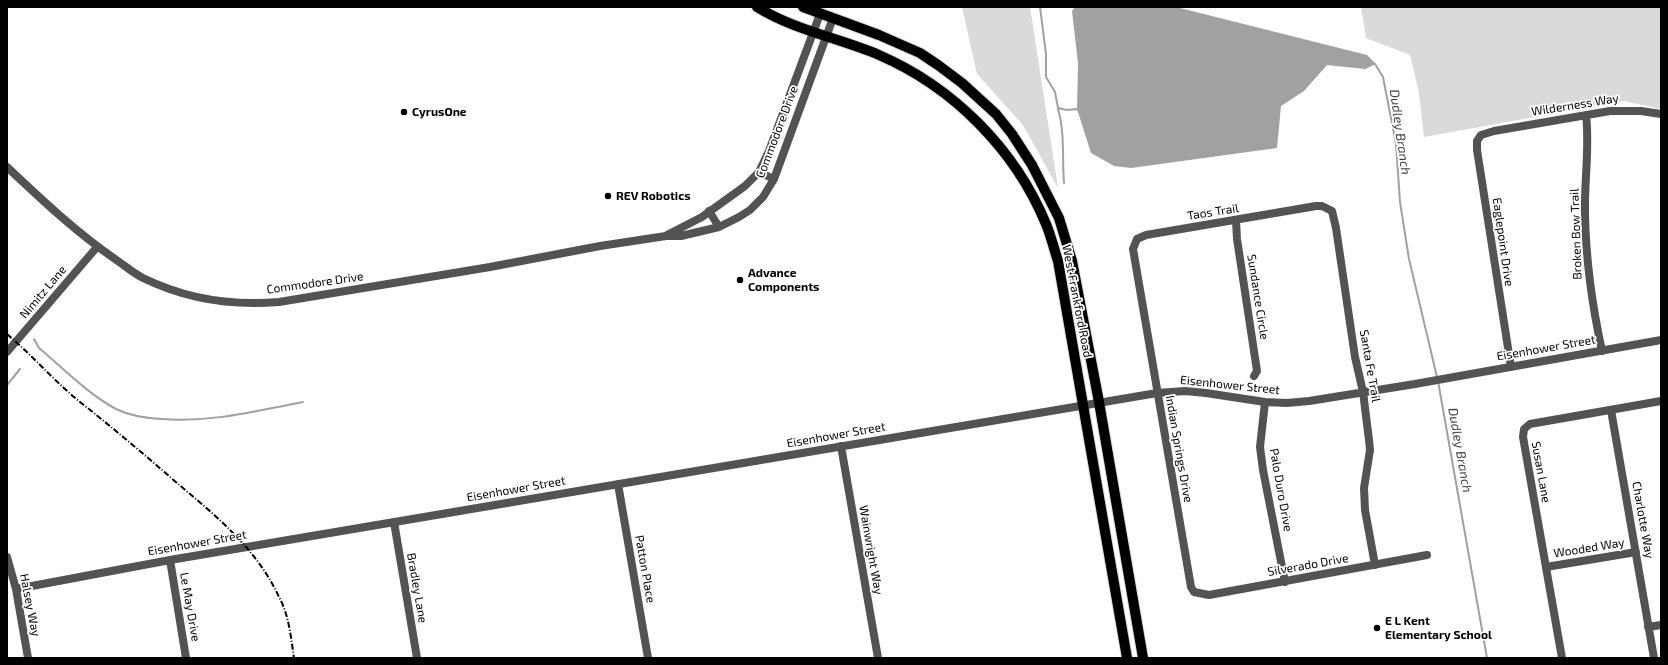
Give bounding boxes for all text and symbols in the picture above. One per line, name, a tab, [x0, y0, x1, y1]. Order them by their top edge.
street label: Commodore Drive	[753, 84, 801, 180]
water label: Dudley Branch	[1386, 88, 1414, 176]
street label: Wilderness Way	[1530, 91, 1620, 119]
place label: CyrusOne	[412, 105, 467, 119]
marker: CyrusOne	[399, 107, 409, 117]
street label: Broken Bow Trail	[1567, 188, 1585, 280]
place label: REV Robotics	[616, 189, 691, 203]
marker: REV Robotics	[603, 191, 613, 201]
street label: Eaglepoint Drive	[1490, 197, 1516, 287]
street label: Taos Trail	[1186, 201, 1240, 223]
street label: West Frankford Road	[1059, 243, 1095, 359]
street label: Sundance Circle	[1244, 253, 1272, 341]
street label: Nimitz Lane	[17, 263, 69, 321]
place label: Advance Components	[748, 266, 819, 294]
street label: Commodore Drive	[266, 269, 364, 297]
marker: Advance Components	[735, 275, 745, 285]
street label: Santa Fe Trail	[1357, 329, 1383, 403]
street label: Eisenhower Street	[1495, 332, 1597, 364]
street label: Eisenhower Street	[1179, 373, 1281, 397]
street label: Indian Springs Drive	[1162, 394, 1196, 504]
water label: Dudley Branch	[1445, 406, 1475, 494]
street label: Eisenhower Street	[785, 419, 887, 451]
street label: Susan Lane	[1529, 440, 1553, 504]
street label: Palo Duro Drive	[1267, 447, 1295, 533]
street label: Eisenhower Street	[465, 473, 567, 505]
street label: Charlotte Way	[1629, 480, 1657, 560]
street label: Wainwright Way	[856, 504, 886, 596]
street label: Eisenhower Street	[146, 527, 248, 559]
street label: Patton Place	[632, 534, 658, 604]
street label: Wooded Way	[1552, 535, 1626, 561]
street label: Silverado Drive	[1266, 551, 1350, 579]
street label: Bradley Lane	[404, 552, 430, 624]
street label: Le May Drive	[177, 571, 203, 643]
street label: Halsey Way	[17, 572, 43, 638]
place label: E L Kent Elementary School	[1385, 614, 1492, 642]
marker: E L Kent Elementary School	[1372, 623, 1382, 633]

